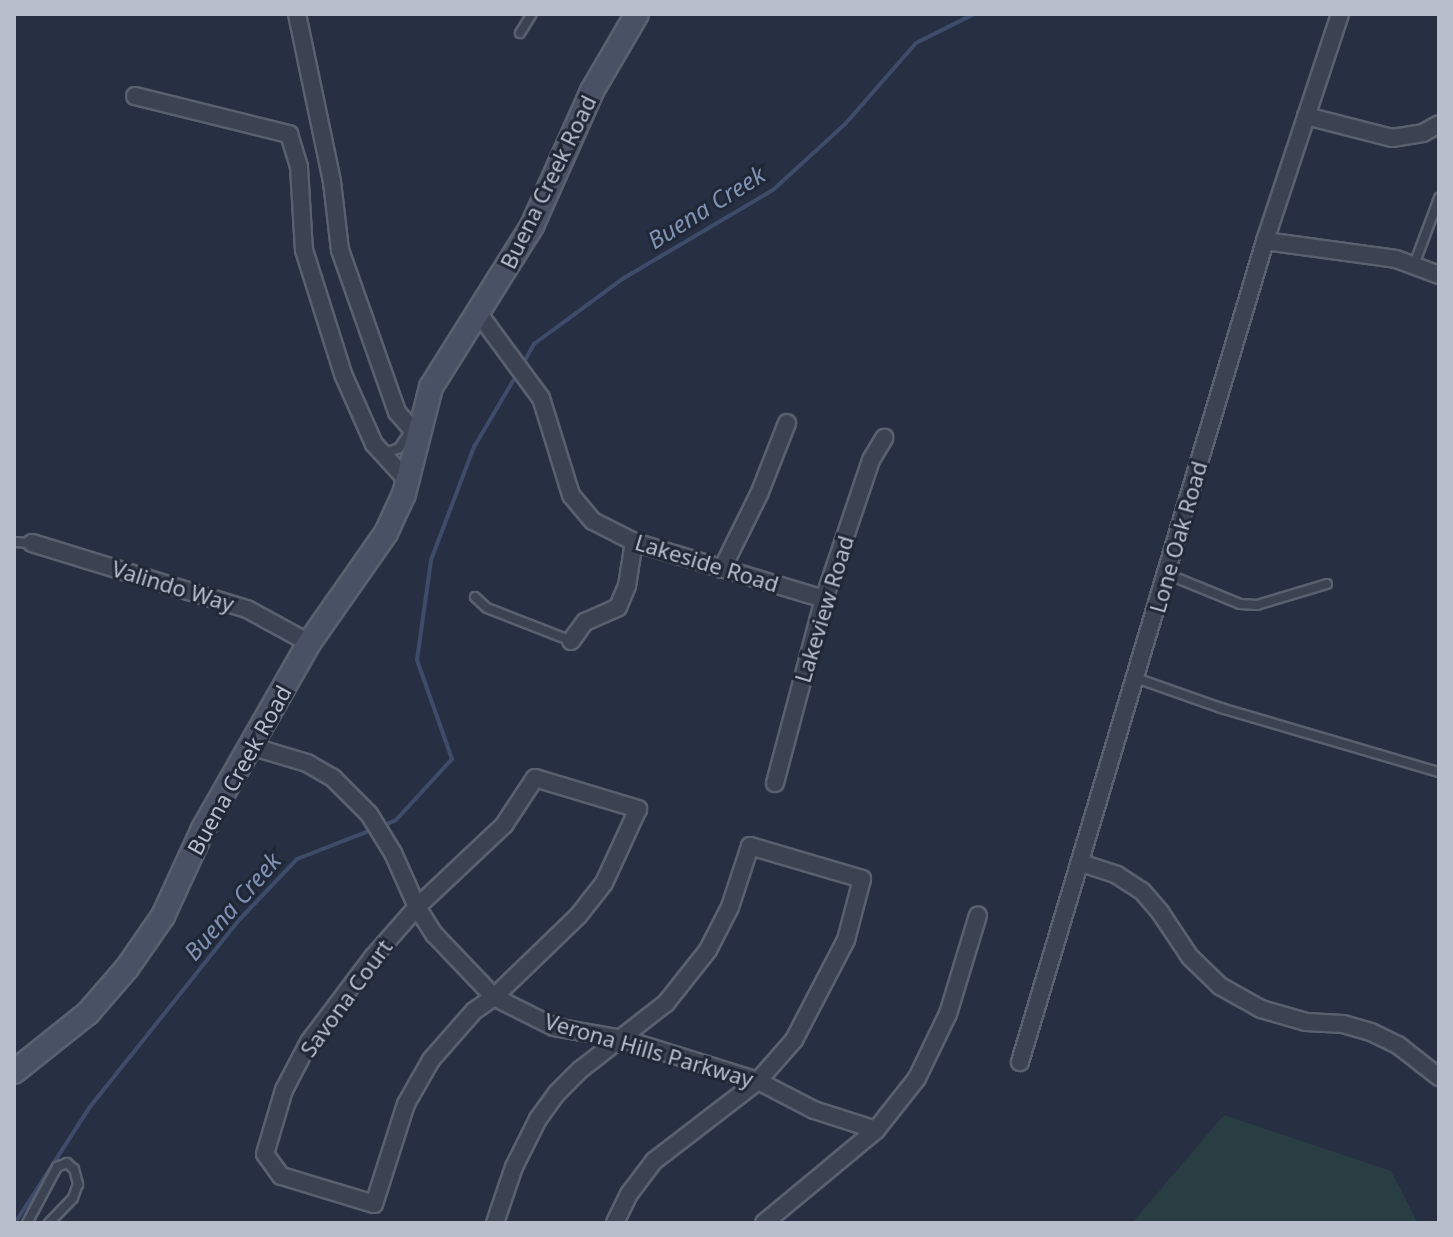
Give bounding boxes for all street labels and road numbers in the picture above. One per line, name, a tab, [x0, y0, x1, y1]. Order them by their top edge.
street label: Buena Creek Road	[495, 91, 601, 273]
street label: Lone Oak Road	[1144, 458, 1212, 616]
street label: Lakeside Road	[632, 529, 782, 597]
street label: Lakeview Road	[789, 532, 859, 686]
street label: Valindo Way	[109, 555, 237, 617]
street label: Buena Creek Road	[181, 681, 297, 859]
street label: Savona Court	[295, 934, 397, 1062]
street label: Verona Hills Parkway	[542, 1008, 756, 1092]

